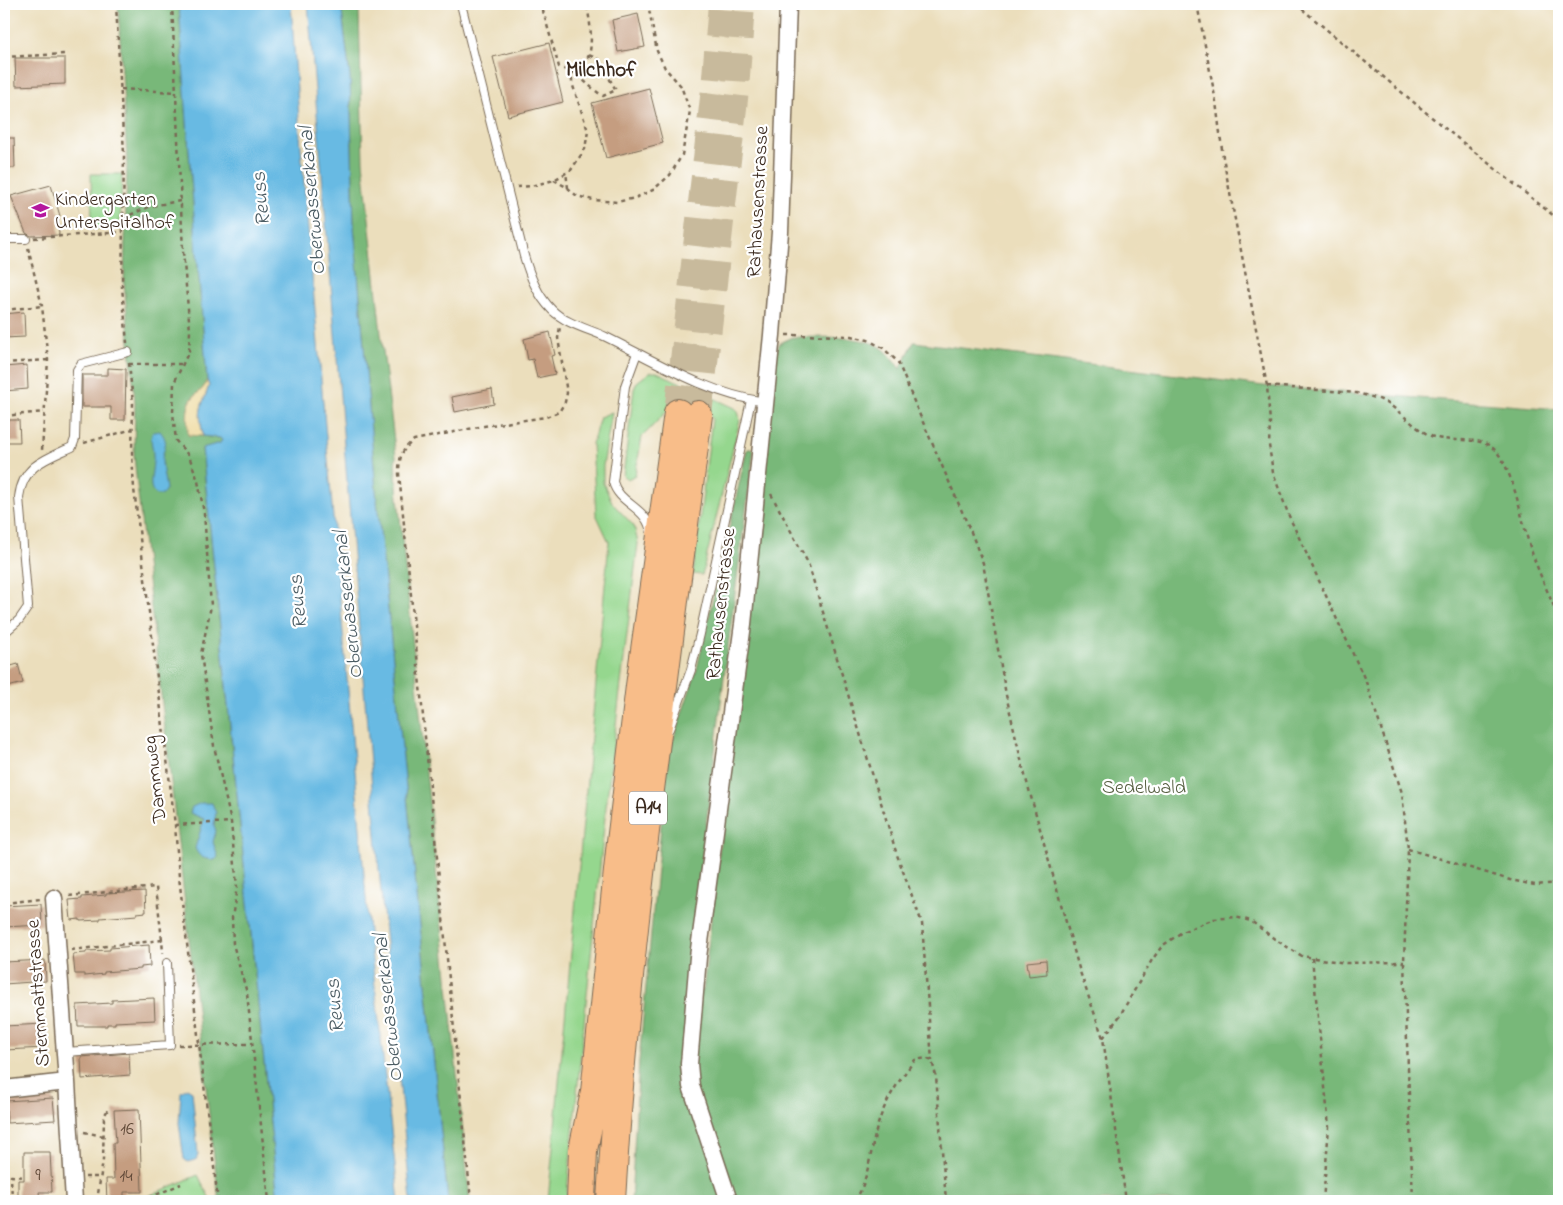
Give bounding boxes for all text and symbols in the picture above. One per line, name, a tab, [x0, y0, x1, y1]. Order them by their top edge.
district label: Milchhof	[566, 56, 637, 86]
water label: Oberwasserkanal	[291, 123, 334, 277]
street label: Rathausenstrasse	[741, 125, 777, 279]
water label: Reuss	[245, 170, 279, 227]
place label: Kindergarten Unterspitalhof	[55, 186, 175, 238]
school or university icon: Kindergarten Unterspitalhof	[31, 201, 51, 221]
water label: Oberwasserkanal	[326, 527, 372, 681]
street label: Rathausenstrasse	[700, 527, 744, 681]
water label: Reuss	[282, 573, 316, 630]
street label: Dammweg	[136, 734, 177, 825]
park label: Sedelwald	[1102, 774, 1186, 803]
road number: A14	[629, 791, 667, 824]
street label: Sternmattstrasse	[19, 918, 59, 1068]
water label: Oberwasserkanal	[366, 930, 412, 1084]
water label: Reuss	[319, 977, 353, 1034]
house number: 16	[120, 1117, 134, 1143]
house number: 9	[35, 1163, 41, 1189]
house number: 14	[119, 1164, 133, 1190]

